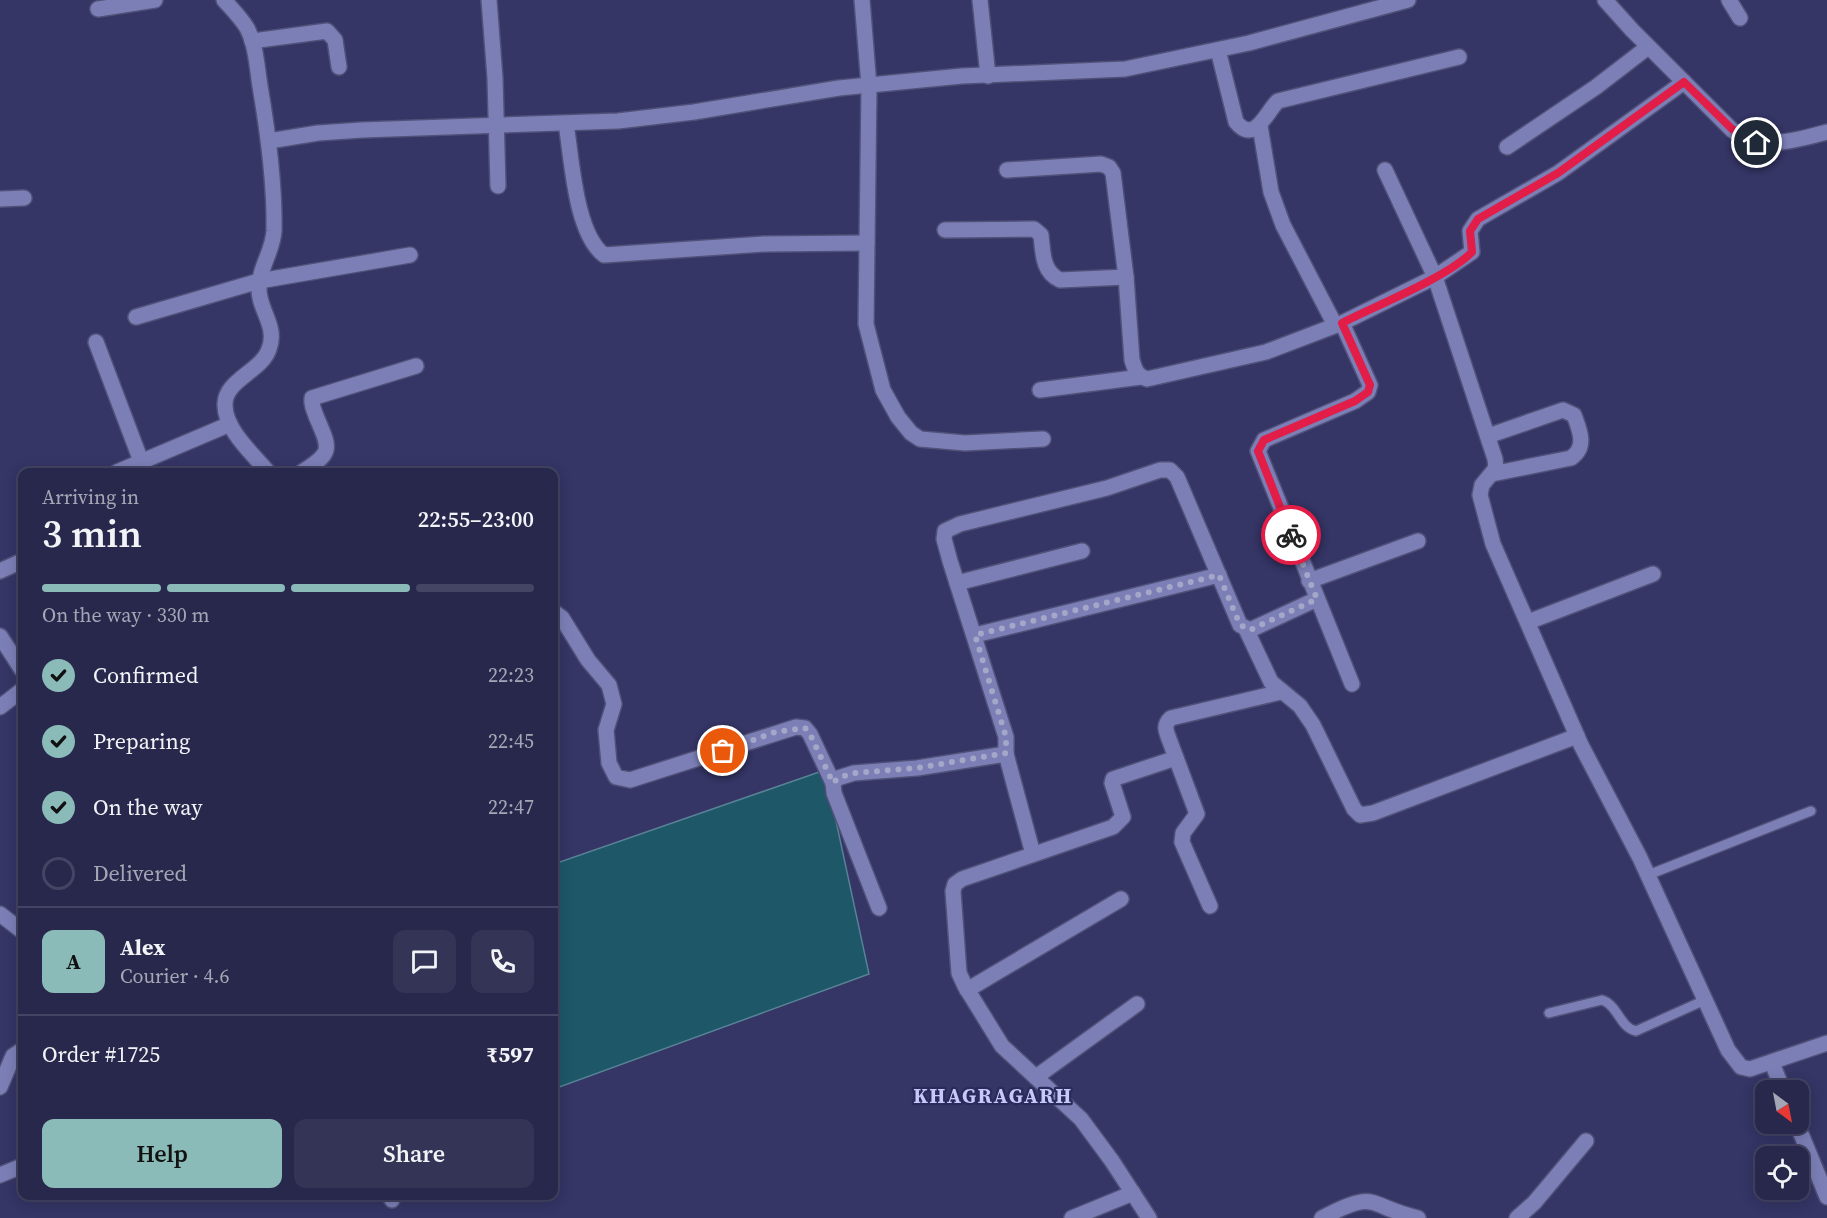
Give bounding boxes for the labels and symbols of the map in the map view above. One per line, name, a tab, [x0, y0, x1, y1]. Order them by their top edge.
pin	[1731, 117, 1782, 168]
courier	[1261, 505, 1321, 565]
pin	[697, 725, 748, 776]
north arrow	[1755, 1080, 1809, 1134]
district label: KHAGRAGARH	[913, 1081, 1073, 1110]

